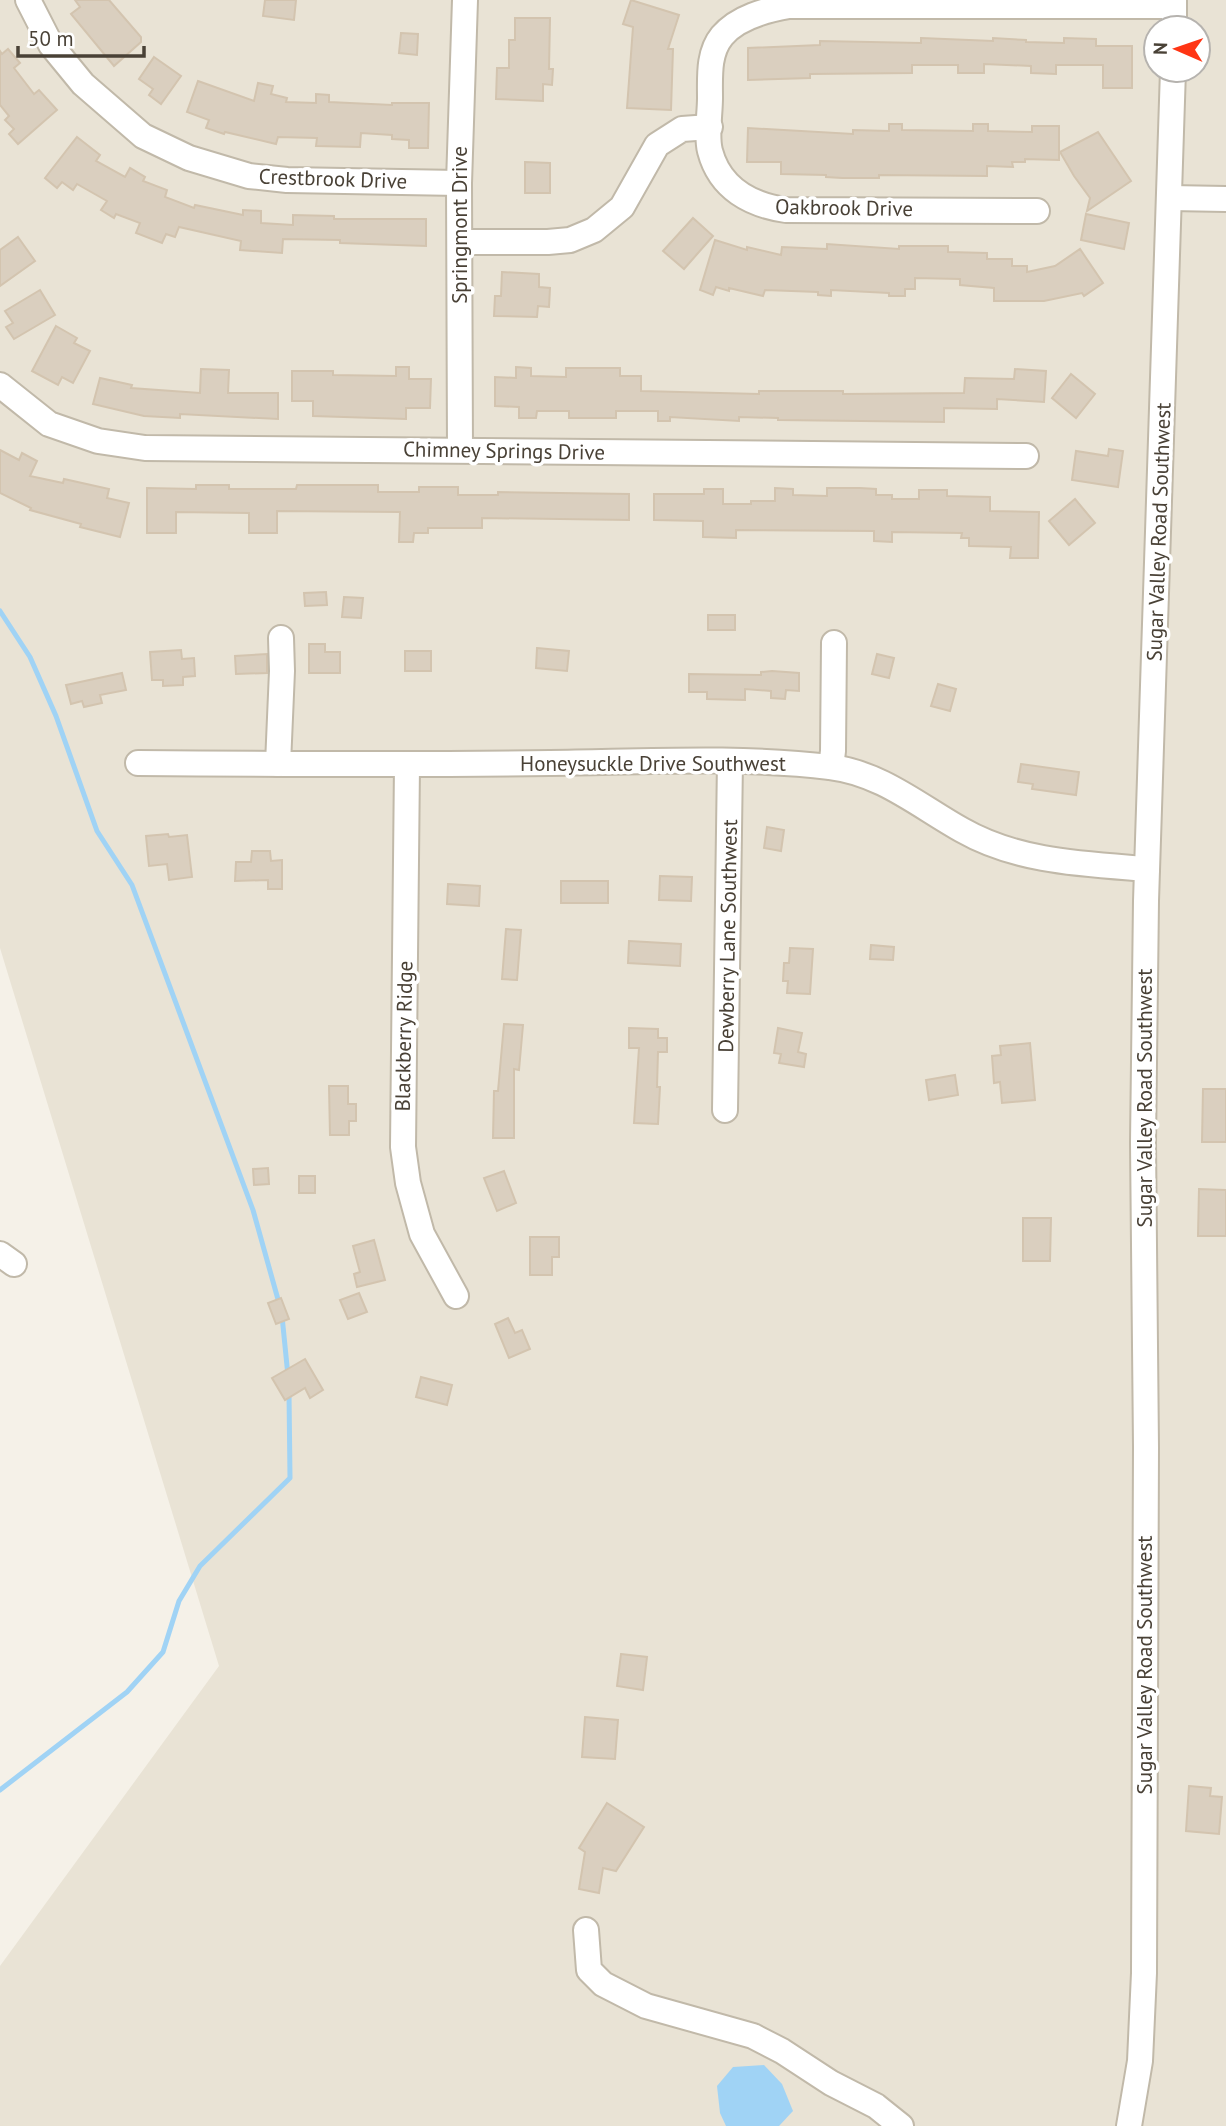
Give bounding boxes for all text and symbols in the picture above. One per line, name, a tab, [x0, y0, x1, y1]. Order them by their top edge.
scale bar	[18, 14, 144, 58]
north arrow	[1142, 14, 1212, 84]
text: 50 m	[28, 25, 74, 52]
text: N	[1148, 42, 1172, 55]
street label: Springmont Drive	[446, 146, 473, 304]
street label: Crestbrook Drive	[258, 162, 408, 195]
street label: Oakbrook Drive	[775, 193, 913, 222]
street label: Sugar Valley Road Southwest	[1140, 402, 1177, 662]
street label: Chimney Springs Drive	[403, 435, 605, 466]
street label: Honeysuckle Drive Southwest	[520, 750, 786, 777]
street label: Dewberry Lane Southwest	[712, 819, 743, 1053]
street label: Blackberry Ridge	[389, 960, 418, 1112]
street label: Sugar Valley Road Southwest	[1131, 969, 1158, 1227]
street label: Sugar Valley Road Southwest	[1131, 1536, 1158, 1794]

